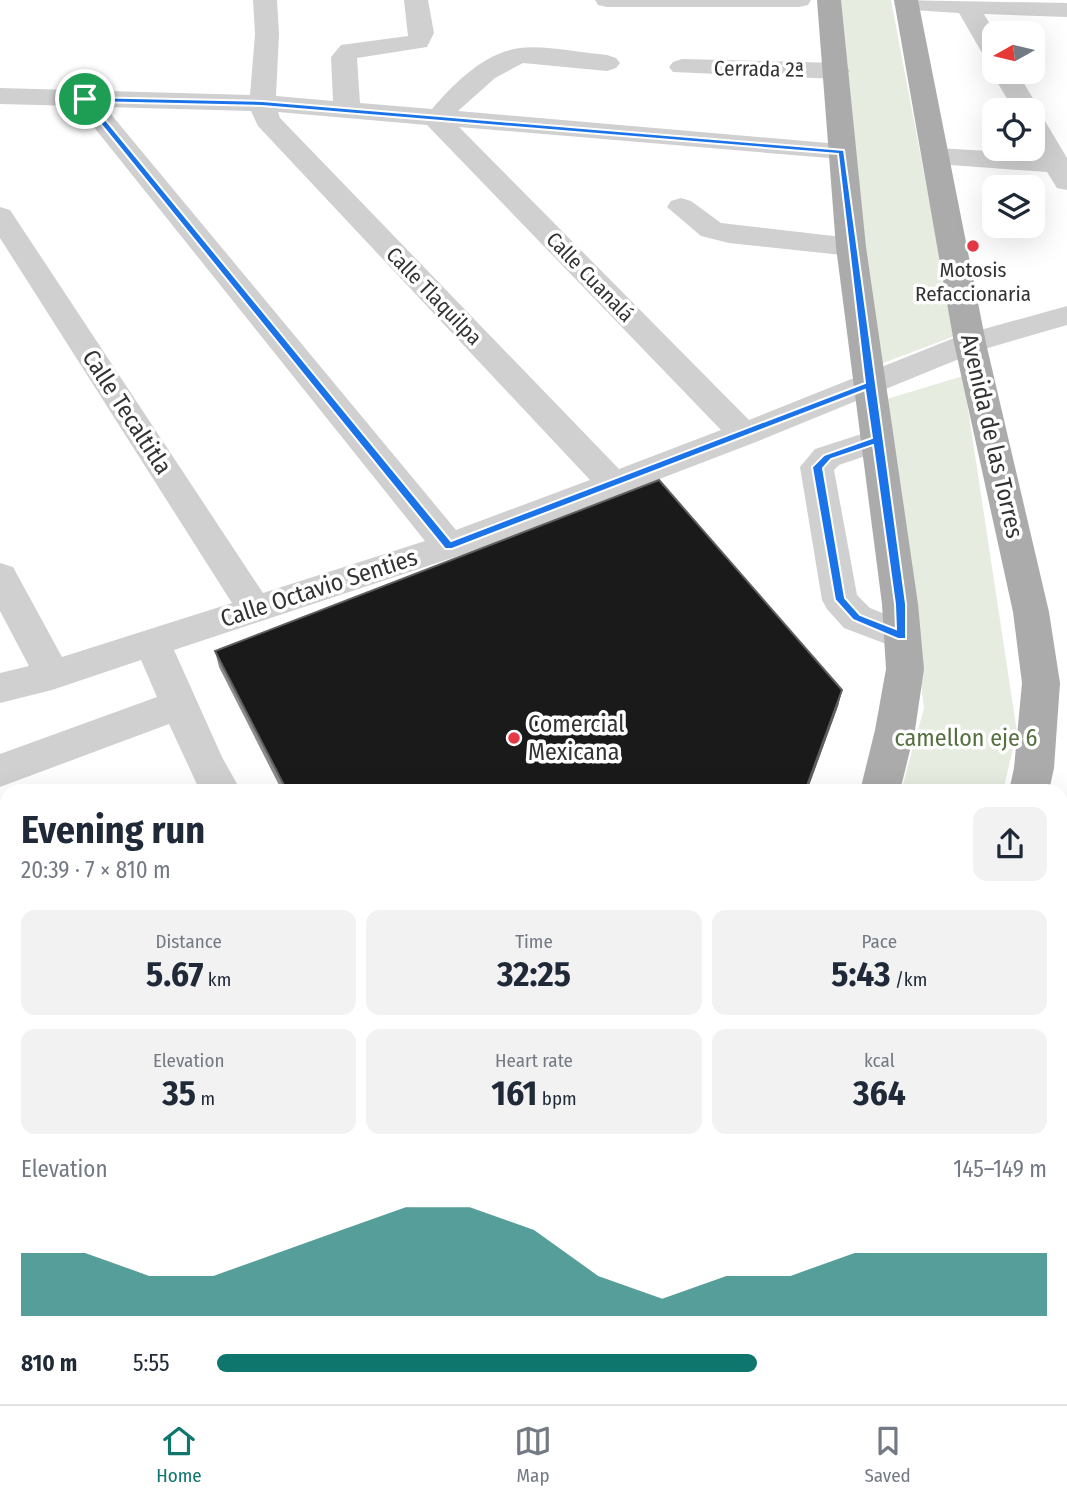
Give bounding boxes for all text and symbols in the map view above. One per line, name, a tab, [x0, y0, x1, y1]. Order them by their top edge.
north arrow	[982, 21, 1045, 84]
map controls	[982, 21, 1045, 238]
street label: Cerrada 2ª	[714, 55, 804, 83]
pin	[55, 69, 115, 129]
icon: arrive	[66, 80, 104, 118]
button: locate	[982, 98, 1045, 161]
button: layers	[982, 175, 1045, 238]
street label: Calle Cuanalá	[541, 227, 639, 327]
marker: Motosis Refaccionaria	[965, 238, 981, 254]
street label: Calle Tlaquilpa	[381, 241, 487, 351]
place label: Motosis Refaccionaria	[915, 257, 1031, 307]
street label: Avenida de las Torres	[955, 331, 1029, 541]
street label: Calle Tecaltitla	[76, 345, 178, 479]
street label: Calle Octavio Senties	[217, 543, 421, 633]
place label: Comercial Mexicana	[528, 710, 625, 766]
park label: camellon eje 6	[895, 724, 1037, 752]
marker: Comercial Mexicana	[506, 730, 522, 746]
text: Evening run	[21, 807, 205, 853]
button: share	[973, 807, 1047, 881]
text: 20:39 · 7 × 810 m	[21, 856, 171, 884]
text: Distance	[155, 930, 222, 953]
text: Time	[515, 930, 553, 953]
text: Pace	[862, 930, 897, 953]
text: 5.67	[146, 953, 203, 995]
text: 32:25	[497, 953, 571, 995]
text: 5:43	[831, 953, 891, 995]
text: km	[203, 968, 231, 991]
text: /km	[891, 968, 927, 991]
text: Elevation	[153, 1049, 224, 1072]
text: Heart rate	[495, 1049, 573, 1072]
text: kcal	[864, 1049, 895, 1072]
text: 35	[162, 1072, 196, 1114]
text: 161	[491, 1072, 537, 1114]
text: 364	[853, 1072, 906, 1114]
text: m	[196, 1087, 215, 1110]
text: bpm	[537, 1087, 577, 1110]
text: Elevation	[21, 1155, 108, 1183]
text: 145–149 m	[953, 1155, 1047, 1183]
text: 810 m	[21, 1349, 77, 1377]
text: 5:55	[133, 1349, 170, 1377]
tab: Home	[156, 1422, 202, 1487]
tab: Map	[514, 1422, 552, 1487]
tab: Saved	[864, 1422, 911, 1487]

